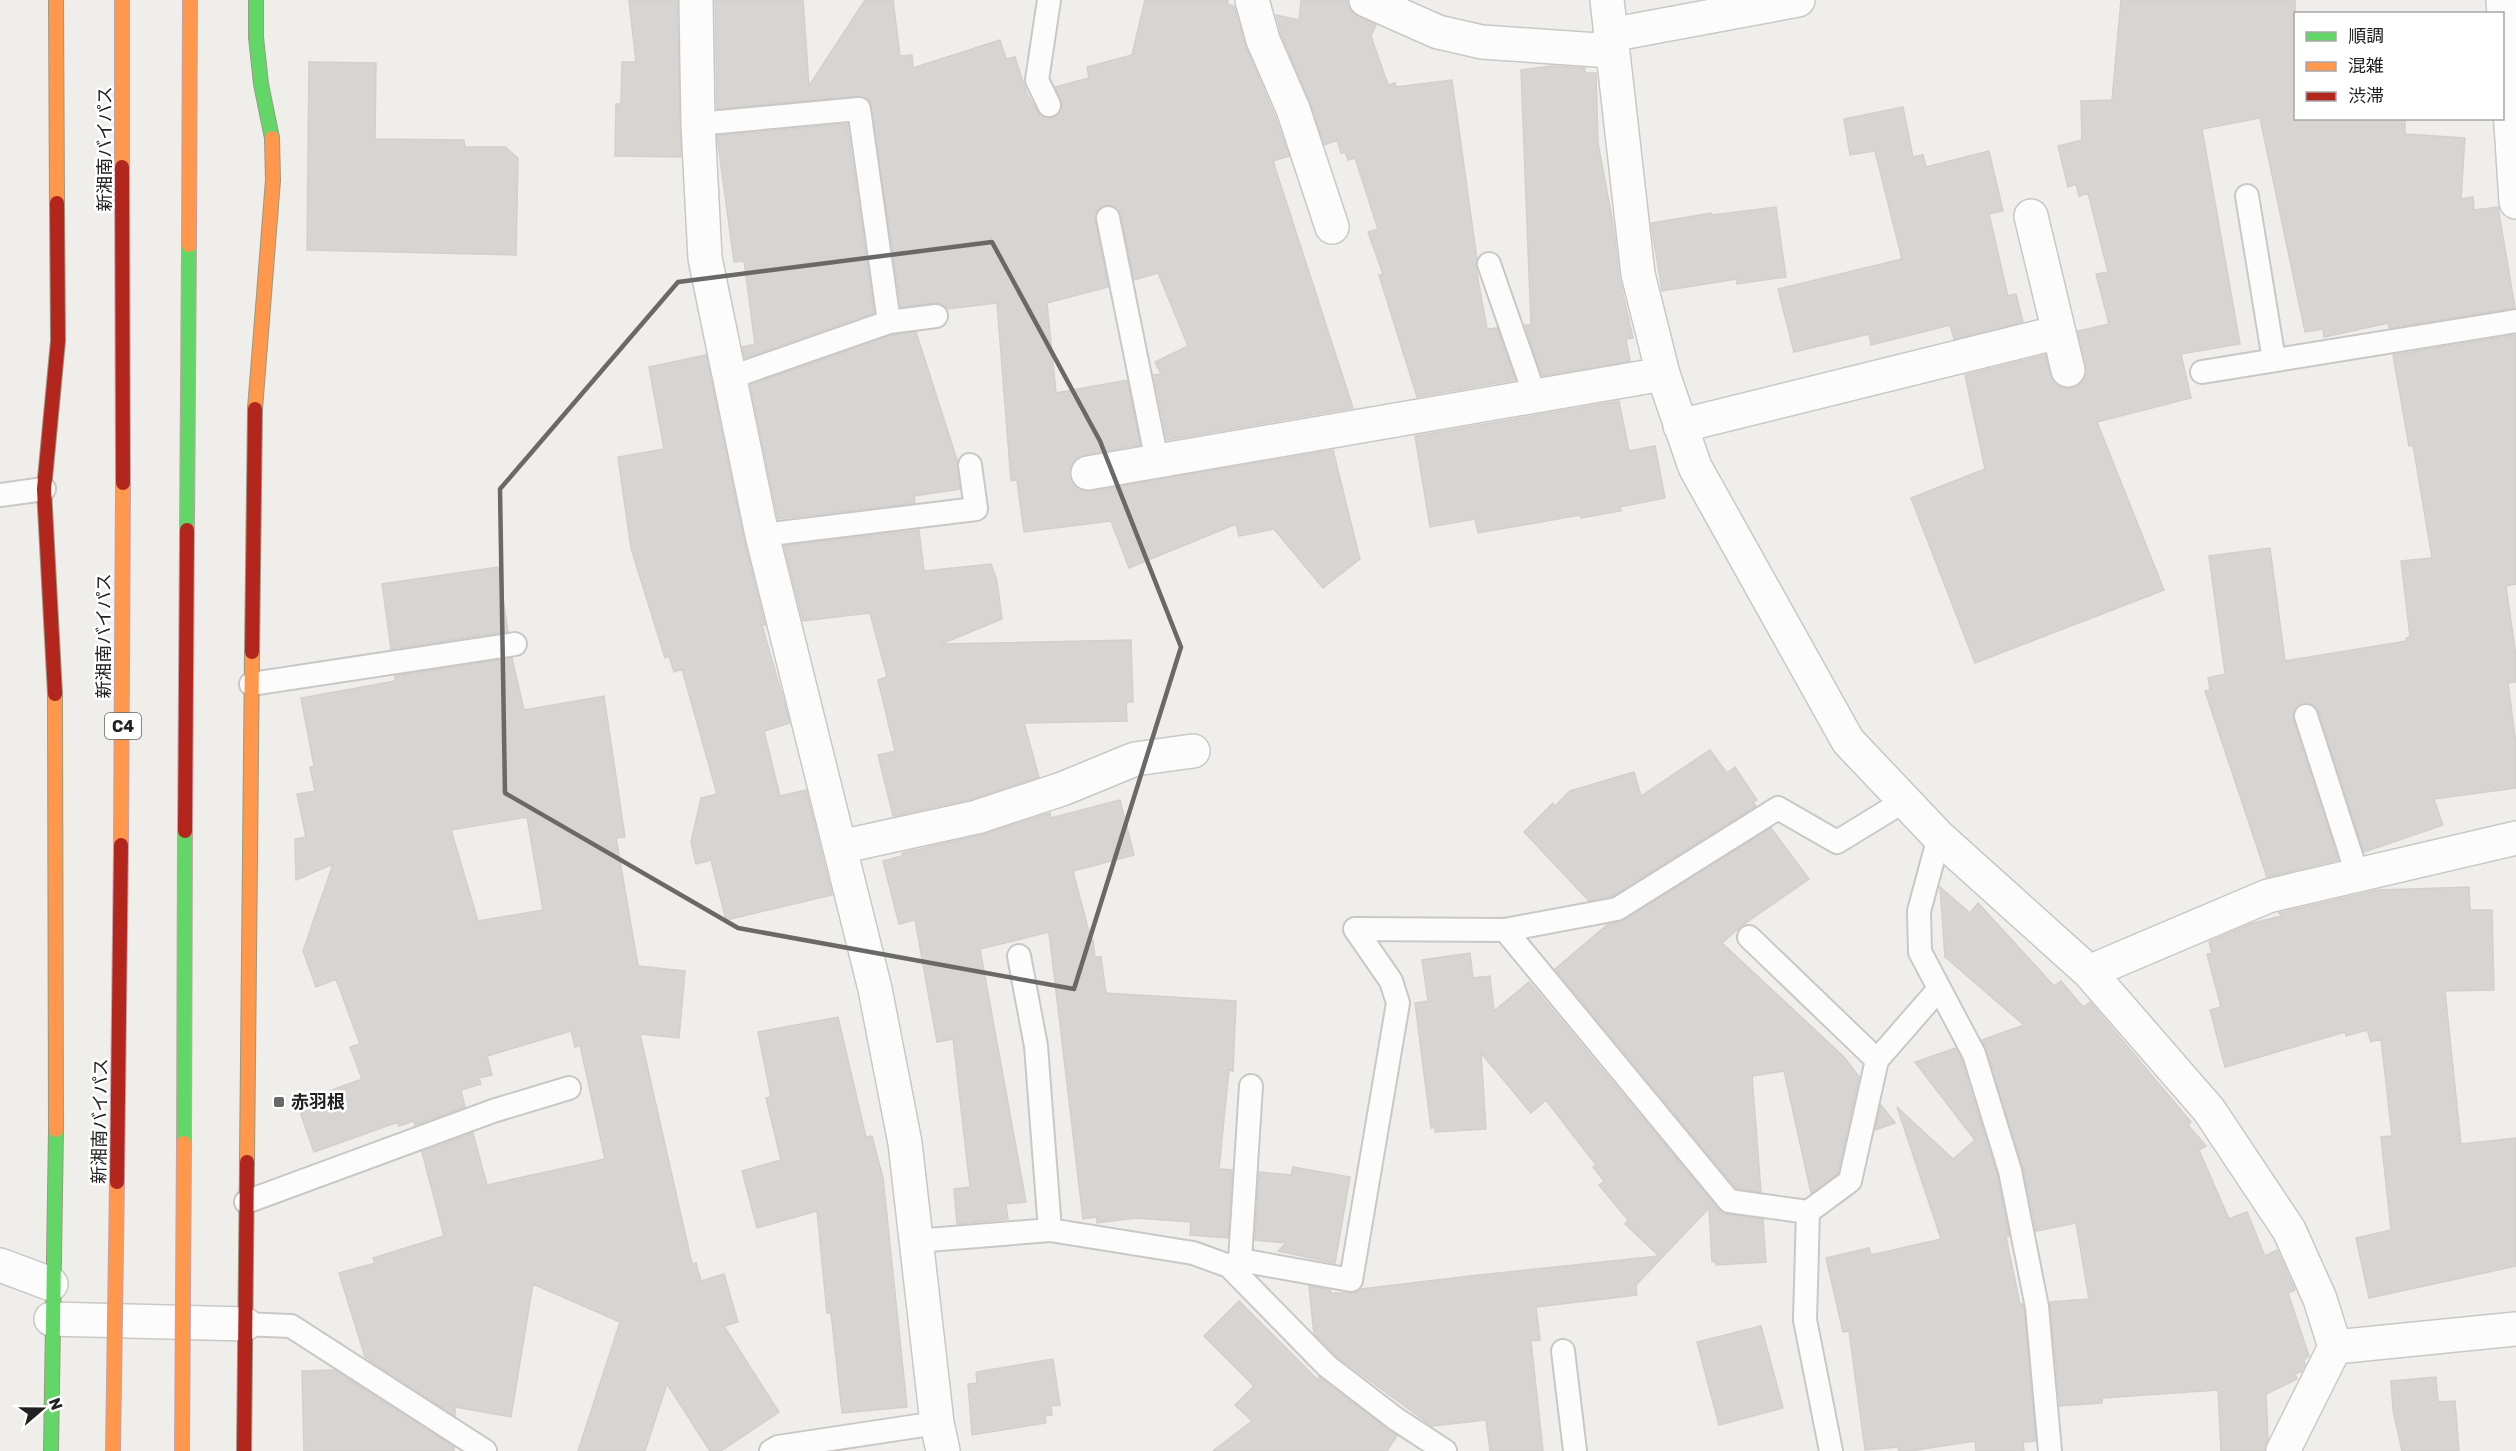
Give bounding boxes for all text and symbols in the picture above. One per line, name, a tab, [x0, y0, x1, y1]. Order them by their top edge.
legend	[2294, 12, 2504, 120]
text: 順調	[2348, 25, 2384, 47]
text: 混雑	[2348, 55, 2384, 77]
text: 渋滞	[2348, 85, 2384, 107]
street label: 新湘南バイパス	[94, 86, 116, 212]
street label: 新湘南バイパス	[93, 573, 115, 699]
road number: C4	[105, 713, 141, 739]
street label: 新湘南バイパス	[88, 1058, 112, 1184]
place label: 赤羽根	[291, 1091, 345, 1113]
marker: 赤羽根	[272, 1095, 286, 1109]
north arrow	[12, 1379, 72, 1439]
text: N	[45, 1395, 67, 1413]

